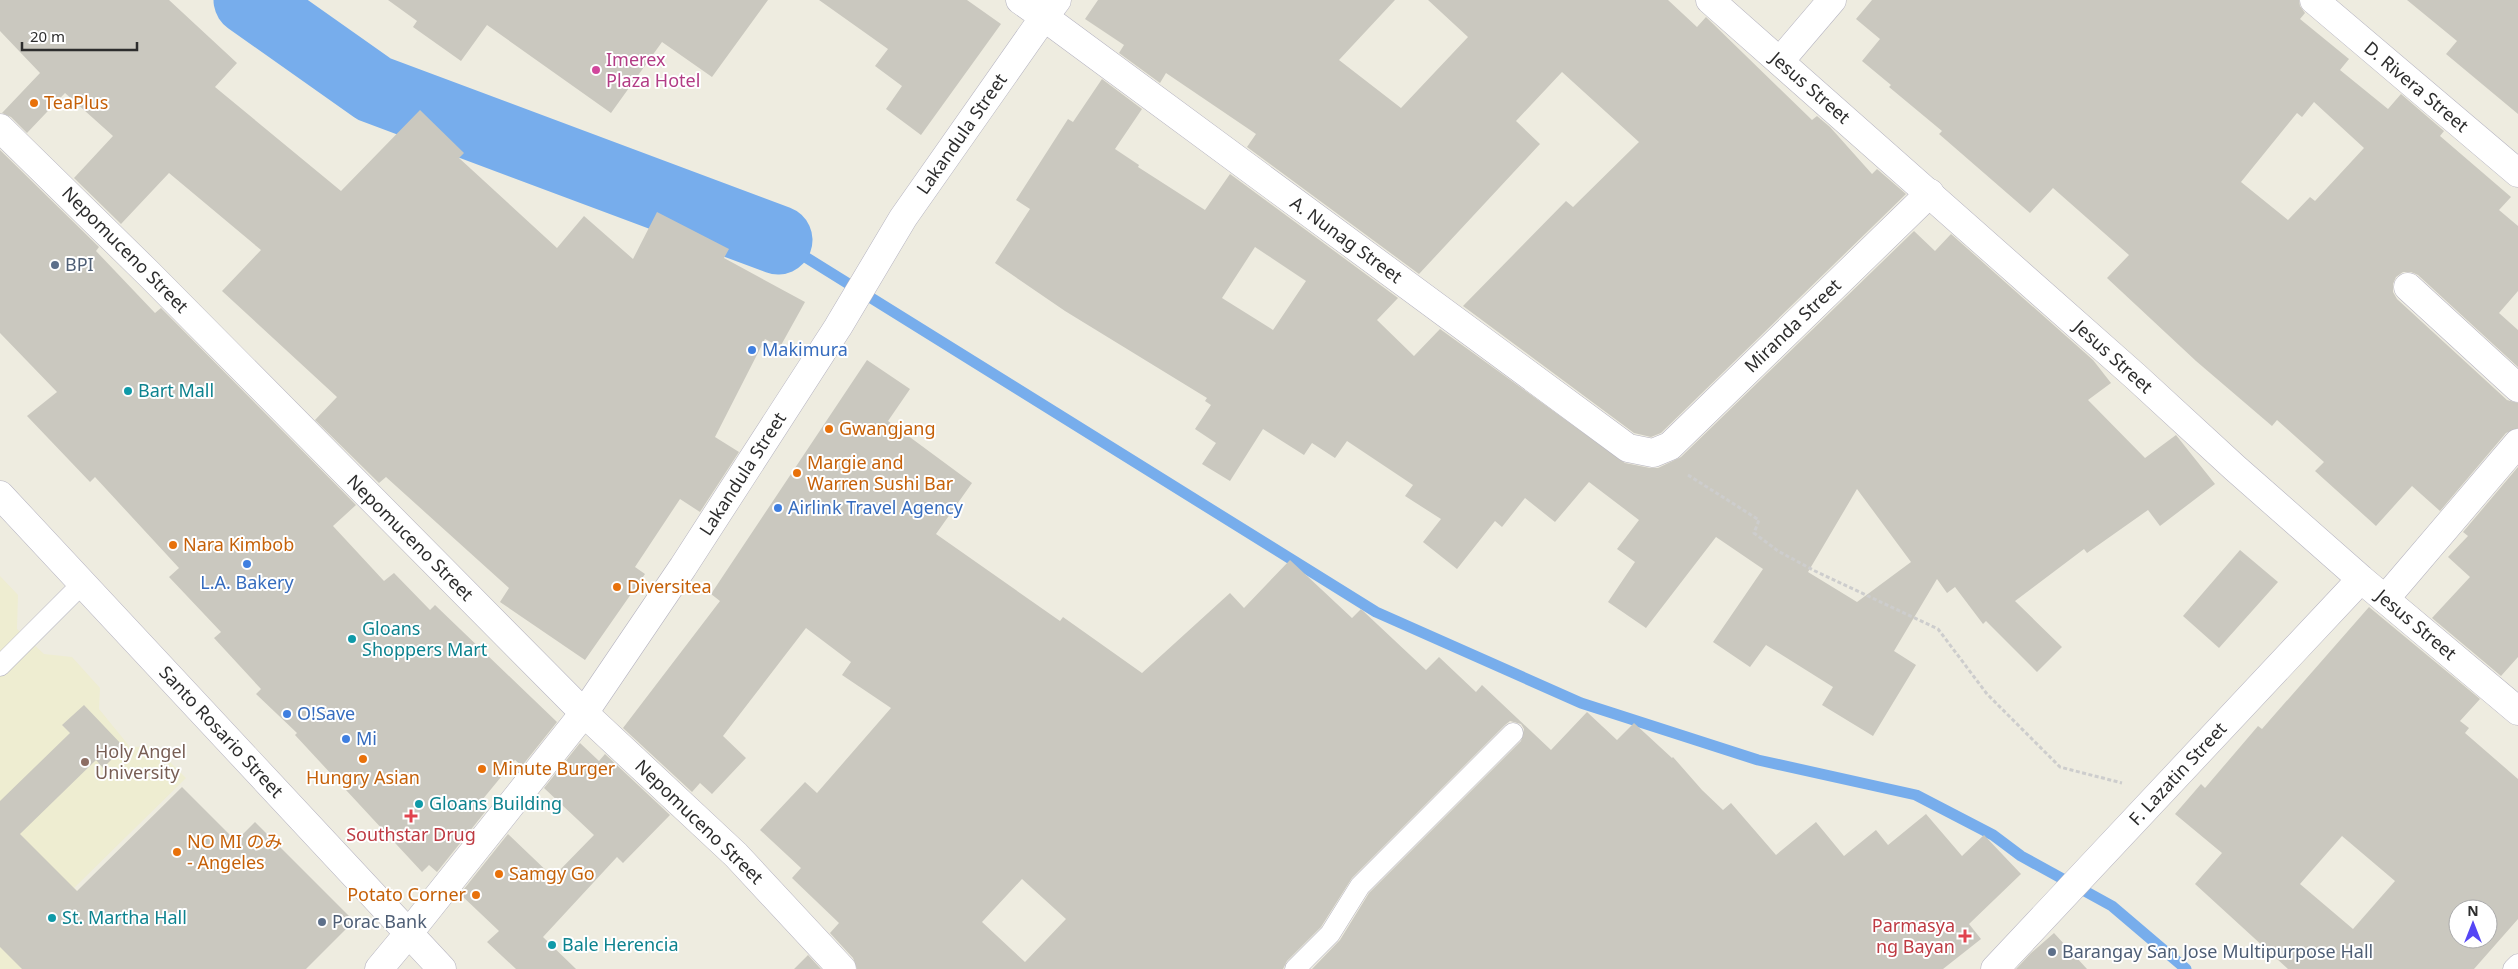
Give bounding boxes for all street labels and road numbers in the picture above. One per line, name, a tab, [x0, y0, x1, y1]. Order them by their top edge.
street label: D. Rivera Street	[2359, 36, 2474, 137]
street label: Jesus Street	[1764, 45, 1856, 129]
street label: Lakandula Street	[911, 68, 1012, 199]
street label: Nepomuceno Street	[57, 181, 194, 318]
street label: A. Nunag Street	[1286, 190, 1408, 288]
street label: Miranda Street	[1739, 273, 1846, 377]
street label: Jesus Street	[2068, 313, 2159, 398]
street label: Lakandula Street	[693, 407, 791, 540]
street label: Nepomuceno Street	[342, 469, 479, 606]
street label: Jesus Street	[2370, 582, 2462, 665]
street label: Santo Rosario Street	[154, 660, 289, 803]
street label: F. Lazatin Street	[2123, 716, 2232, 830]
street label: Nepomuceno Street	[630, 754, 769, 889]

